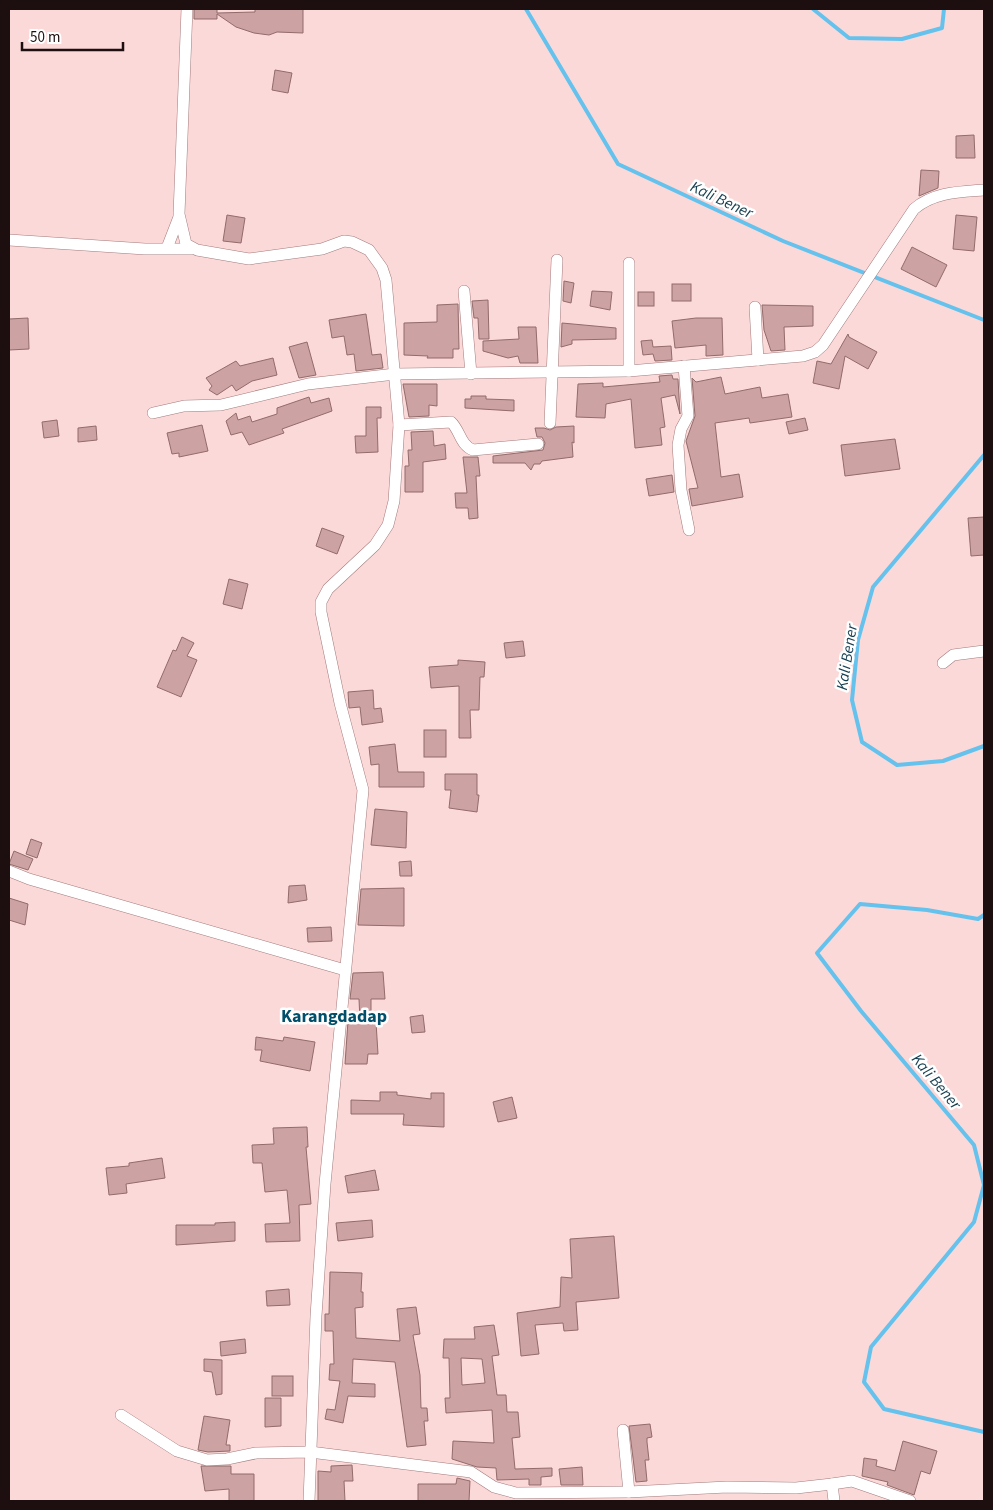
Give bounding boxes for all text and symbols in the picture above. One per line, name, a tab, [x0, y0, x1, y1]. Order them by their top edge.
scale bar	[22, 20, 124, 52]
text: 50 m	[30, 27, 60, 48]
water label: Kali Bener	[687, 176, 758, 225]
water label: Kali Bener	[831, 621, 863, 692]
district label: Karangdadap	[281, 1004, 387, 1029]
water label: Kali Bener	[906, 1049, 967, 1115]

